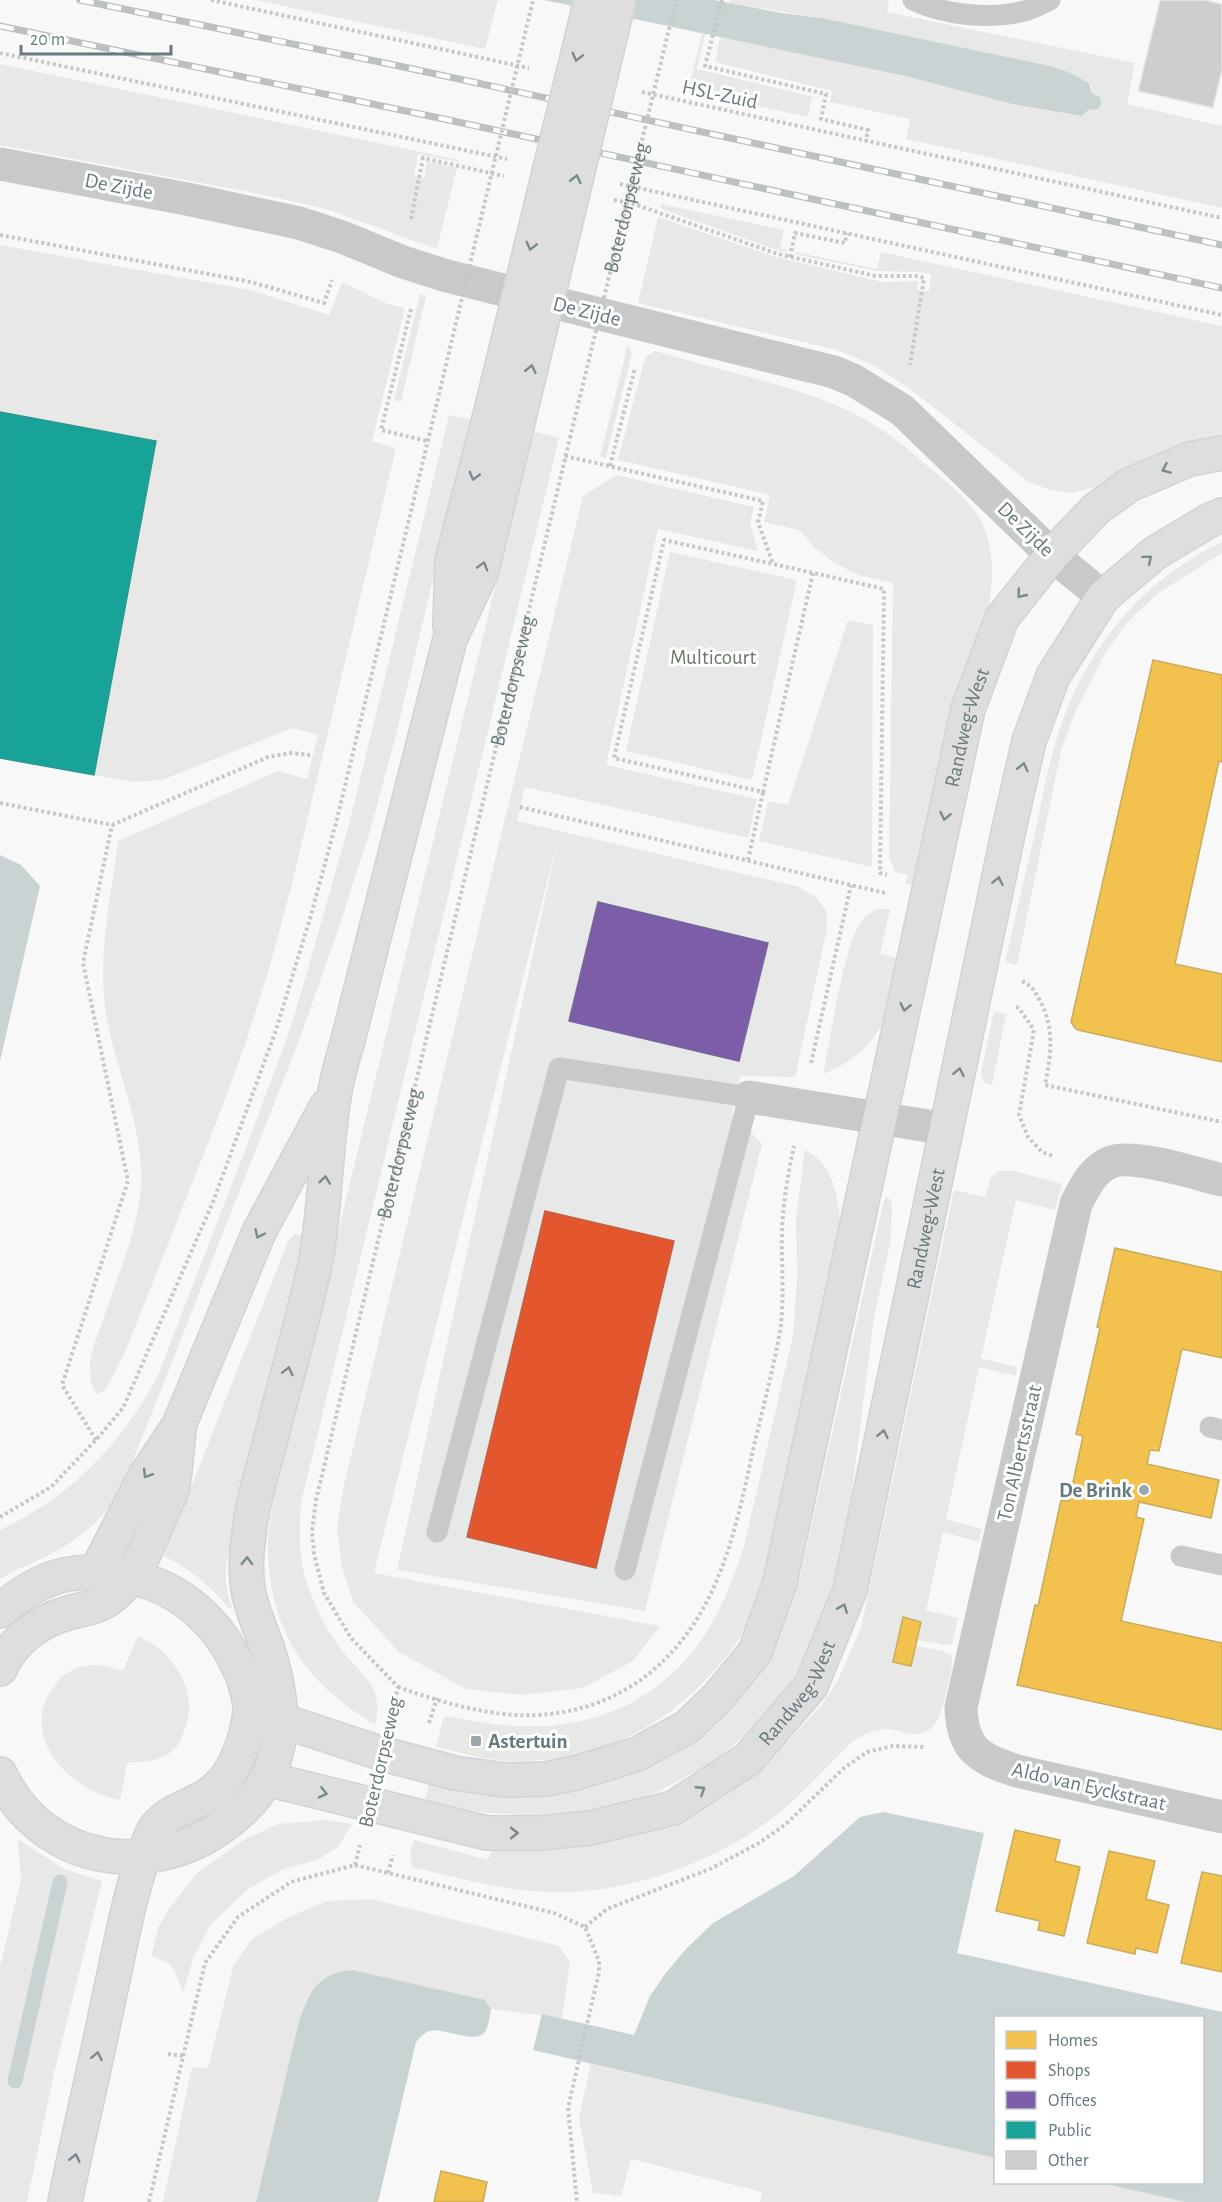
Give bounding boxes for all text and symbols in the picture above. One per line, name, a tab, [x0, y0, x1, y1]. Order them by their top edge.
scale bar	[21, 18, 171, 56]
text: 20 m	[30, 31, 65, 49]
one-way arrow	[572, 52, 585, 62]
street label: HSL-Zuid	[680, 76, 760, 113]
street label: Boterdorpseweg	[600, 140, 652, 275]
street label: De Zijde	[83, 170, 155, 203]
one-way arrow	[569, 174, 582, 184]
one-way arrow	[526, 241, 539, 251]
street label: De Zijde	[551, 293, 623, 330]
one-way arrow	[523, 364, 536, 374]
one-way arrow	[1162, 462, 1173, 474]
one-way arrow	[469, 470, 481, 480]
street label: De Zijde	[994, 498, 1058, 561]
one-way arrow	[1141, 555, 1152, 566]
one-way arrow	[475, 561, 488, 571]
one-way arrow	[1017, 588, 1028, 599]
street label: Boterdorpseweg	[487, 613, 538, 748]
park label: Multicourt	[670, 647, 756, 668]
street label: Randweg-West	[941, 665, 994, 789]
one-way arrow	[1016, 762, 1029, 772]
one-way arrow	[940, 811, 953, 821]
one-way arrow	[991, 876, 1004, 886]
one-way arrow	[899, 1002, 912, 1012]
one-way arrow	[952, 1067, 965, 1077]
street label: Boterdorpseweg	[374, 1085, 425, 1221]
street label: Randweg-West	[903, 1166, 949, 1291]
one-way arrow	[318, 1176, 330, 1185]
one-way arrow	[254, 1228, 266, 1239]
one-way arrow	[280, 1366, 293, 1376]
street label: Ton Albertsstraat	[994, 1383, 1045, 1523]
one-way arrow	[875, 1429, 888, 1439]
one-way arrow	[143, 1468, 154, 1478]
place label: De Brink	[1059, 1480, 1133, 1501]
marker: De Brink	[1137, 1483, 1151, 1497]
one-way arrow	[241, 1557, 253, 1566]
one-way arrow	[836, 1603, 848, 1614]
street label: Randweg-West	[755, 1637, 839, 1750]
street label: Boterdorpseweg	[355, 1694, 406, 1830]
place label: Astertuin	[488, 1731, 568, 1752]
marker: Astertuin	[469, 1734, 483, 1748]
street label: Aldo van Eyckstraat	[1010, 1759, 1168, 1814]
one-way arrow	[318, 1786, 328, 1799]
one-way arrow	[694, 1786, 705, 1797]
one-way arrow	[509, 1827, 518, 1839]
legend	[994, 2016, 1204, 2184]
text: Homes	[1048, 2032, 1098, 2050]
one-way arrow	[90, 2051, 103, 2061]
text: Shops	[1048, 2062, 1090, 2080]
text: Offices	[1048, 2092, 1097, 2110]
text: Public	[1048, 2122, 1091, 2140]
text: Other	[1048, 2152, 1089, 2170]
one-way arrow	[67, 2153, 80, 2163]

